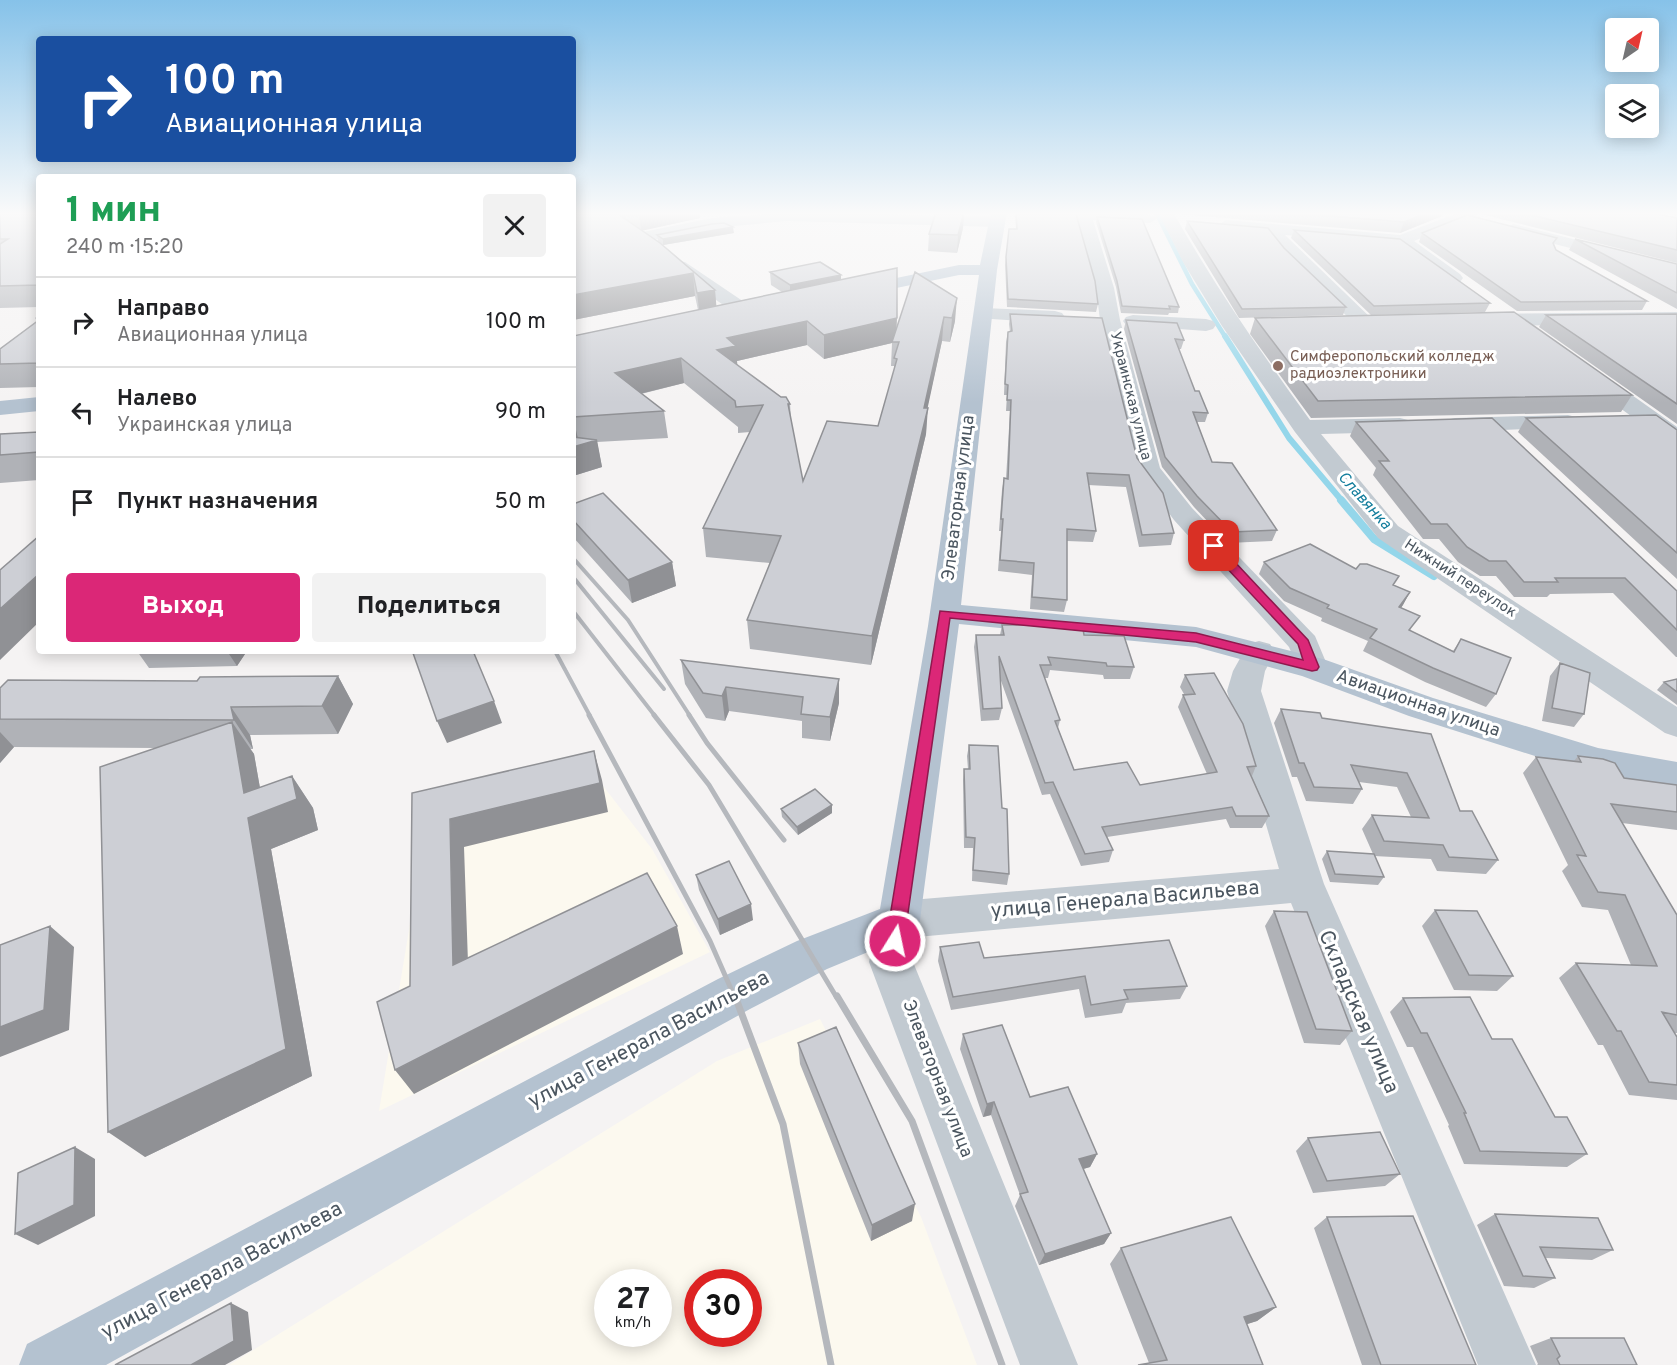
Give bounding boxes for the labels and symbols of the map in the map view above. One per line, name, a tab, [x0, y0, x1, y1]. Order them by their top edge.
north arrow	[1605, 18, 1659, 72]
street label: Украинская улица	[1105, 330, 1155, 462]
place label: Симферопольский колледж радиоэлектроники	[1290, 348, 1495, 384]
marker: Симферопольский колледж радиоэлектроники	[1271, 359, 1285, 373]
street label: Элеваторная улица	[937, 414, 981, 582]
water label: Славянка	[1333, 468, 1396, 535]
pin	[1188, 520, 1239, 571]
street label: Нижний переулок	[1400, 536, 1520, 622]
street label: Авиационная улица	[1333, 665, 1503, 743]
street label: улица Генерала Васильева	[990, 875, 1260, 925]
position arrow	[863, 909, 927, 973]
street label: Складская улица	[1311, 926, 1405, 1098]
street label: улица Генерала Васильева	[524, 965, 774, 1115]
street label: Элеваторная улица	[896, 997, 978, 1161]
street label: улица Генерала Васильева	[97, 1196, 347, 1346]
speed limit sign: 30	[684, 1269, 762, 1347]

